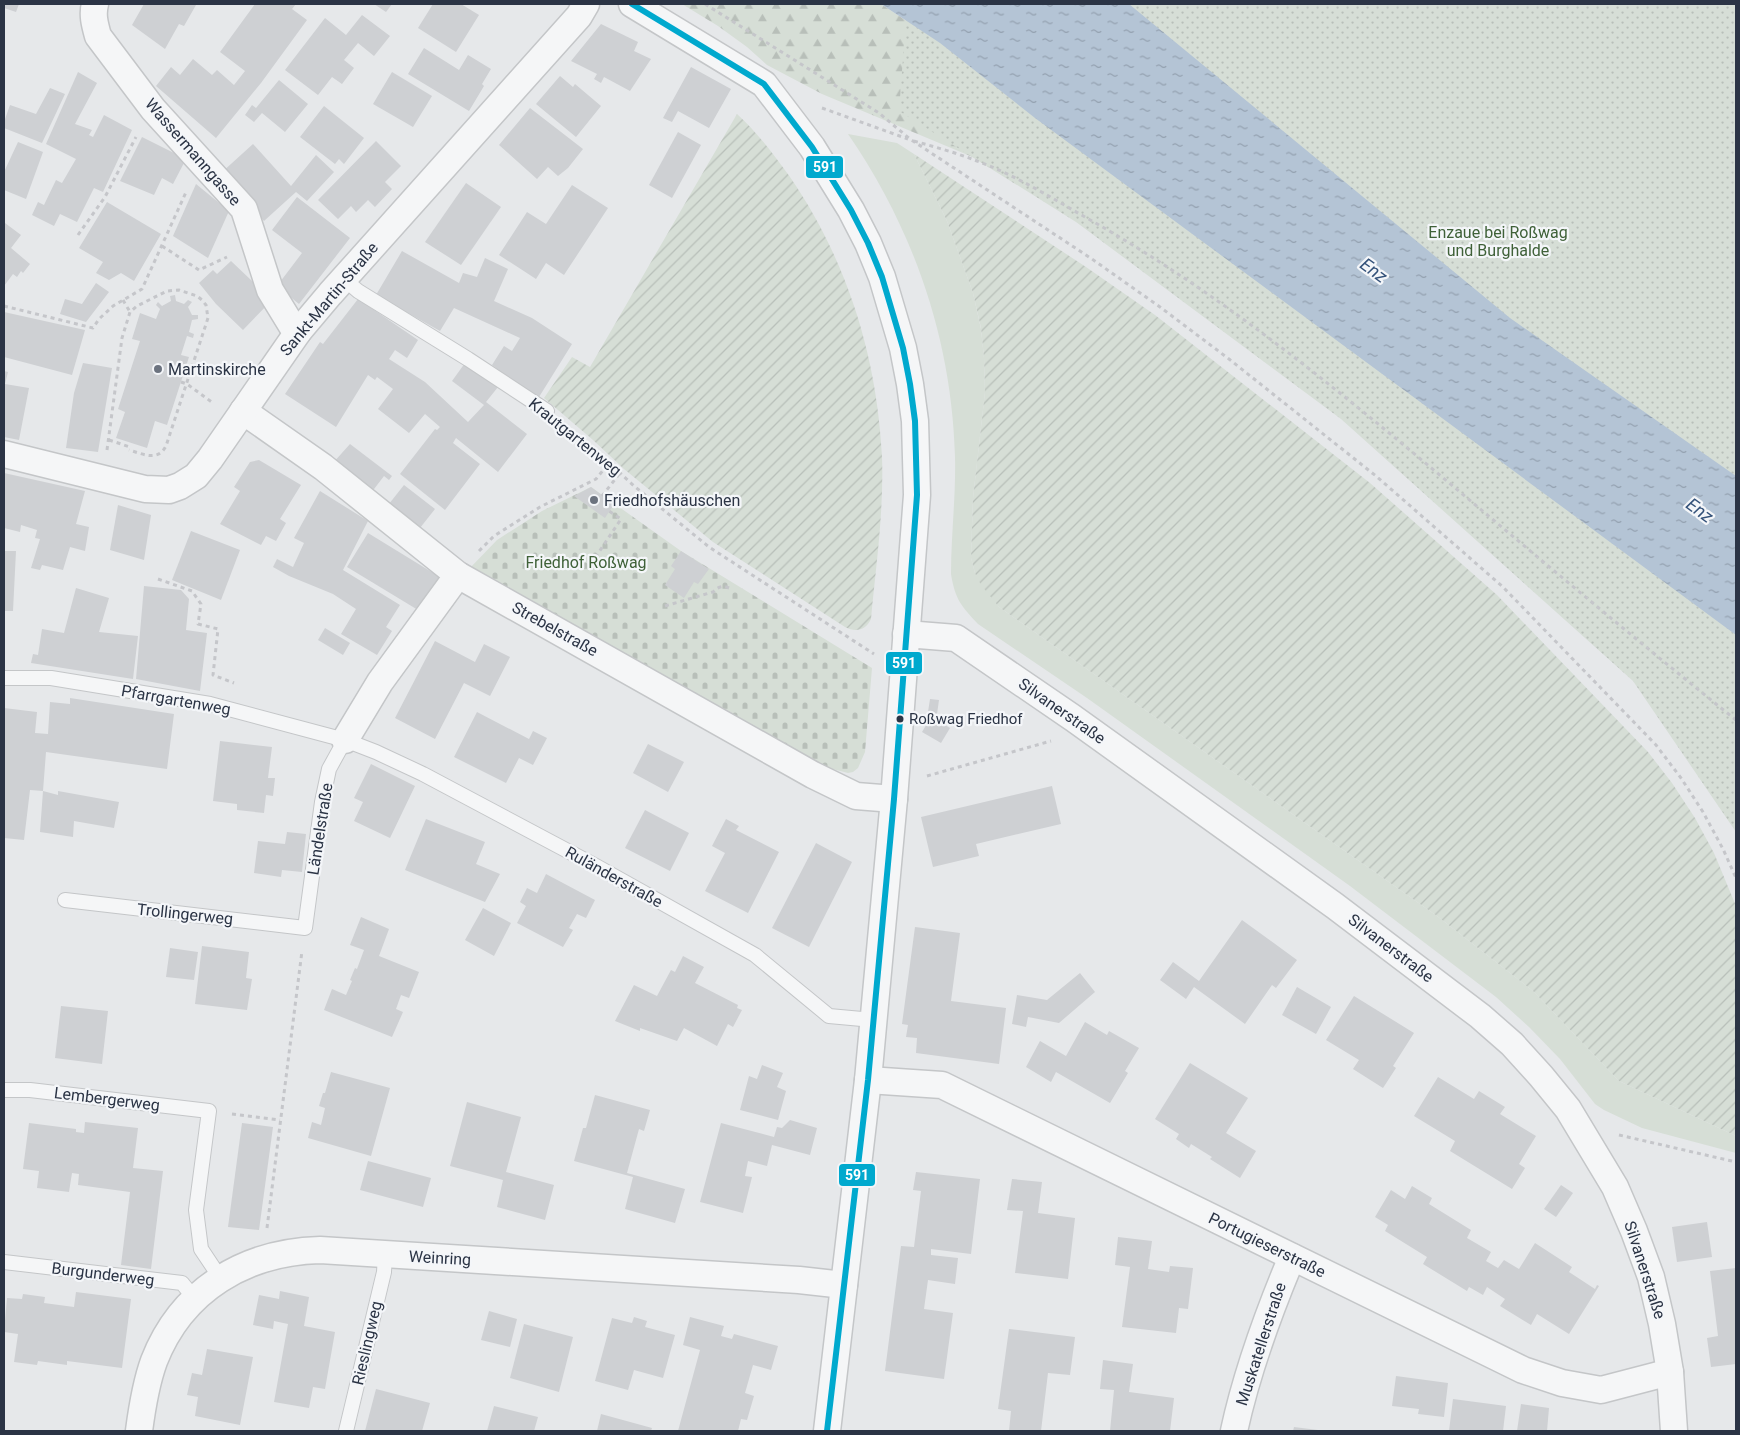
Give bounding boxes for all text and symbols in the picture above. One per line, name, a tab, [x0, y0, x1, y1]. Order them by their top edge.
street label: Wassermanngasse	[141, 94, 245, 210]
line badge: 591	[805, 155, 844, 179]
text: 591	[813, 159, 837, 175]
park label: Enzaue bei Roßwag und Burghalde	[1428, 223, 1568, 260]
street label: Sankt-Martin-Straße	[276, 238, 382, 360]
water label: Enz	[1356, 253, 1392, 287]
place label: Martinskirche	[168, 360, 266, 379]
marker: Martinskirche	[152, 363, 164, 375]
street label: Krautgartenweg	[525, 394, 625, 480]
place label: Friedhofshäuschen	[604, 491, 740, 510]
water label: Enz	[1682, 493, 1718, 527]
marker: Friedhofshäuschen	[588, 494, 600, 506]
park label: Friedhof Roßwag	[525, 553, 647, 572]
street label: Strebelstraße	[509, 598, 601, 660]
line badge: 591	[885, 651, 923, 675]
text: 591	[892, 655, 916, 671]
street label: Silvanerstraße	[1015, 674, 1109, 748]
street label: Pfarrgartenweg	[120, 681, 232, 719]
place label: Roßwag Friedhof	[909, 710, 1023, 728]
marker: Roßwag Friedhof	[895, 714, 905, 724]
street label: Ländelstraße	[303, 782, 337, 876]
street label: Ruländerstraße	[562, 842, 666, 912]
street label: Trollingerweg	[136, 900, 234, 928]
street label: Silvanerstraße	[1345, 910, 1437, 986]
street label: Lembergerweg	[53, 1083, 161, 1115]
line badge: 591	[838, 1163, 876, 1187]
text: 591	[845, 1167, 869, 1183]
street label: Portugieserstraße	[1205, 1208, 1329, 1282]
street label: Silvanerstraße	[1620, 1219, 1670, 1321]
street label: Weinring	[408, 1247, 472, 1269]
street label: Burgunderweg	[51, 1258, 155, 1290]
street label: Muskatellerstraße	[1232, 1280, 1290, 1408]
street label: Rieslingweg	[348, 1299, 386, 1387]

